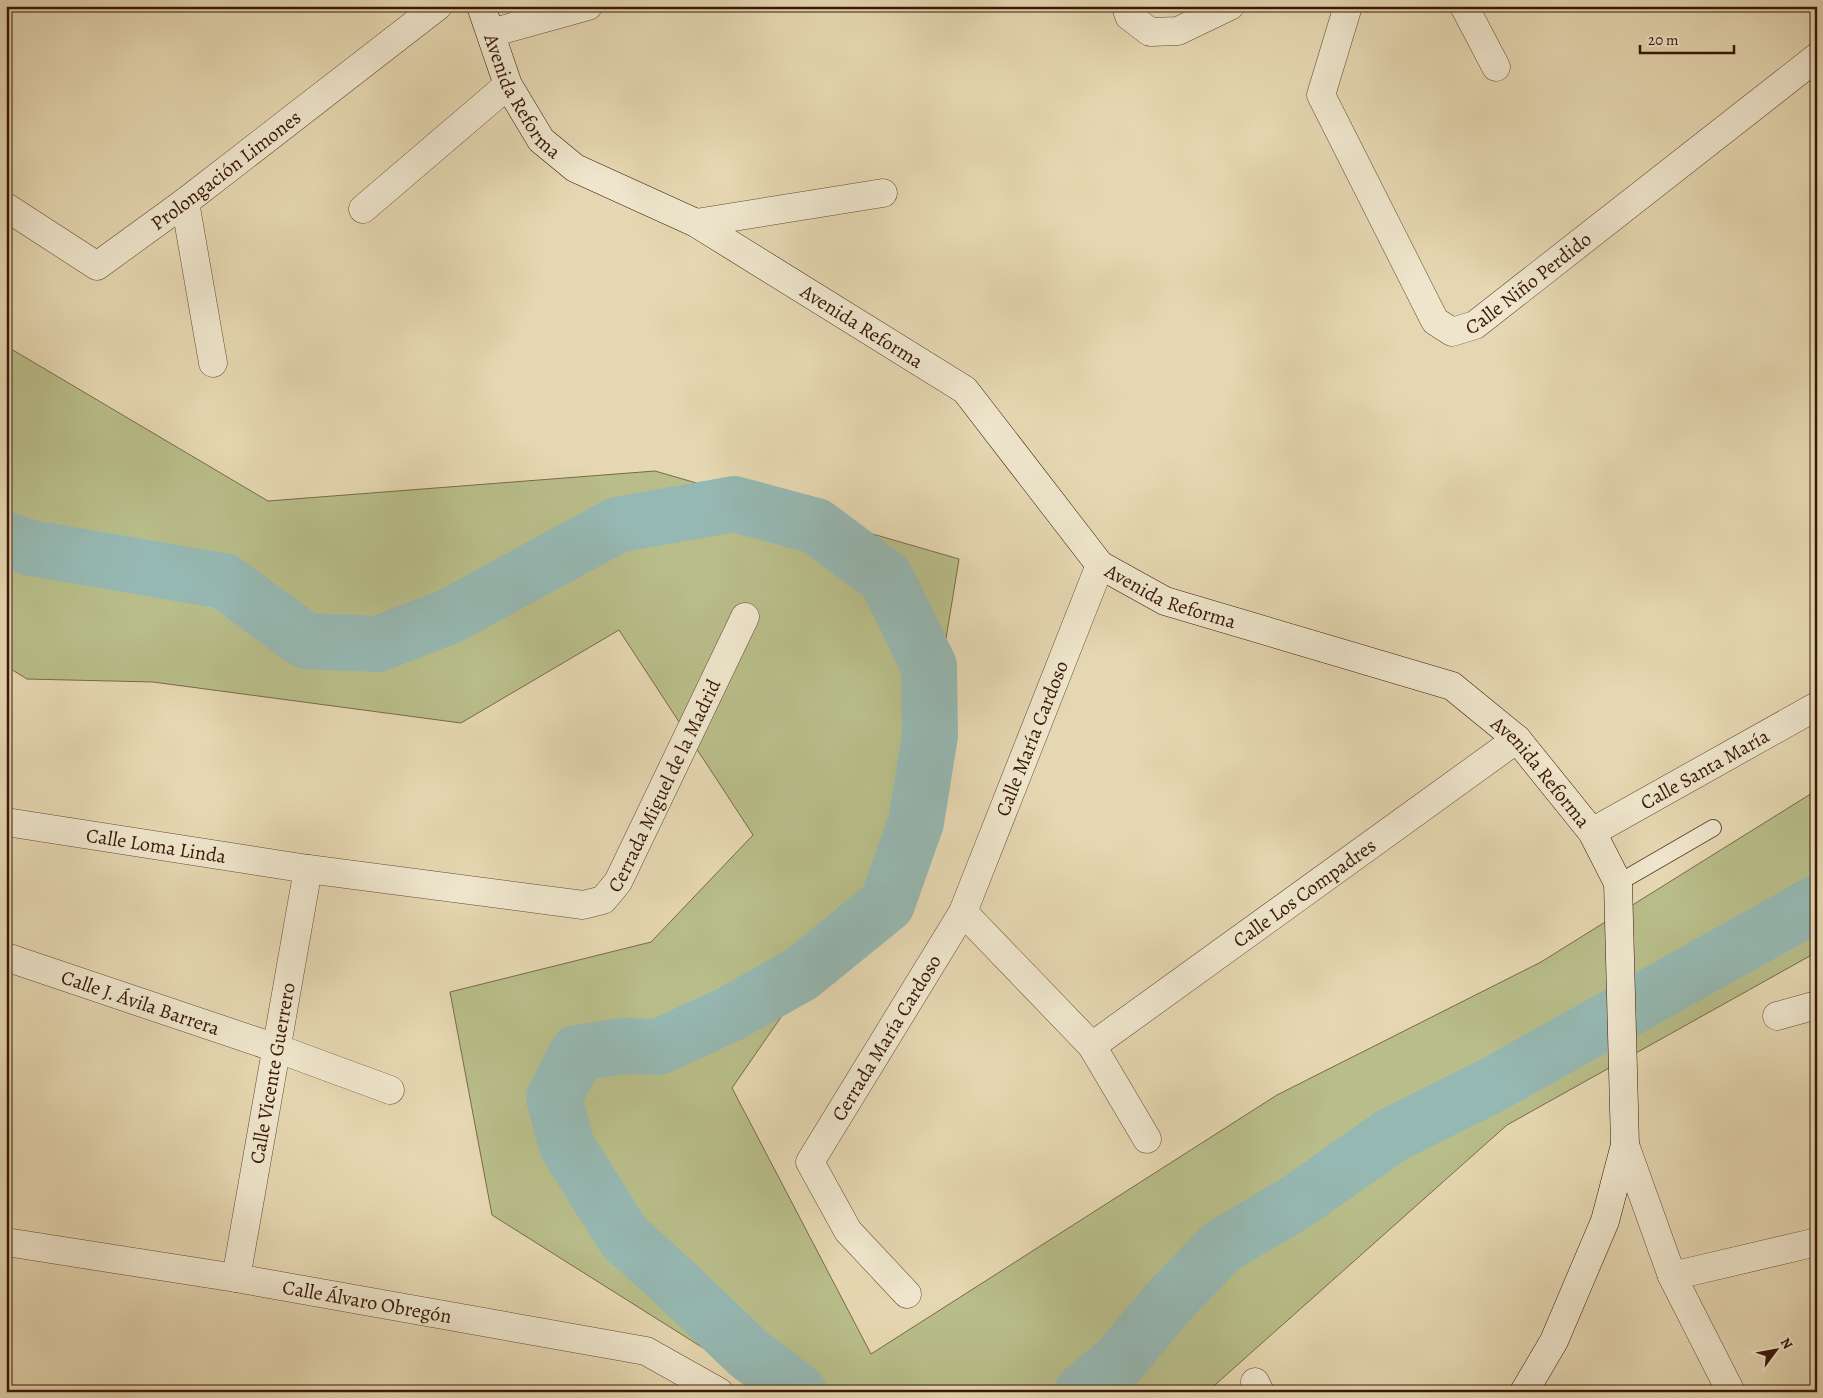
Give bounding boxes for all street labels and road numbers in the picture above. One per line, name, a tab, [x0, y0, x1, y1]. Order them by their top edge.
street label: Avenida Reforma	[478, 29, 567, 165]
street label: Prolongación Limones	[145, 104, 306, 236]
street label: Calle Niño Perdido	[1462, 225, 1597, 341]
street label: Avenida Reforma	[795, 277, 929, 375]
street label: Avenida Reforma	[1099, 556, 1240, 635]
street label: Calle María Cardoso	[989, 656, 1075, 820]
street label: Cerrada Miguel de la Madrid	[601, 674, 727, 898]
street label: Avenida Reforma	[1485, 709, 1597, 834]
street label: Calle Santa María	[1635, 722, 1774, 816]
street label: Calle Loma Linda	[84, 821, 229, 870]
street label: Calle Los Compadres	[1227, 832, 1381, 953]
street label: Cerrada María Cardoso	[825, 949, 947, 1126]
street label: Calle J. Ávila Barrera	[58, 963, 224, 1042]
street label: Calle Vicente Guerrero	[243, 980, 301, 1166]
street label: Calle Álvaro Obregón	[280, 1273, 454, 1330]

